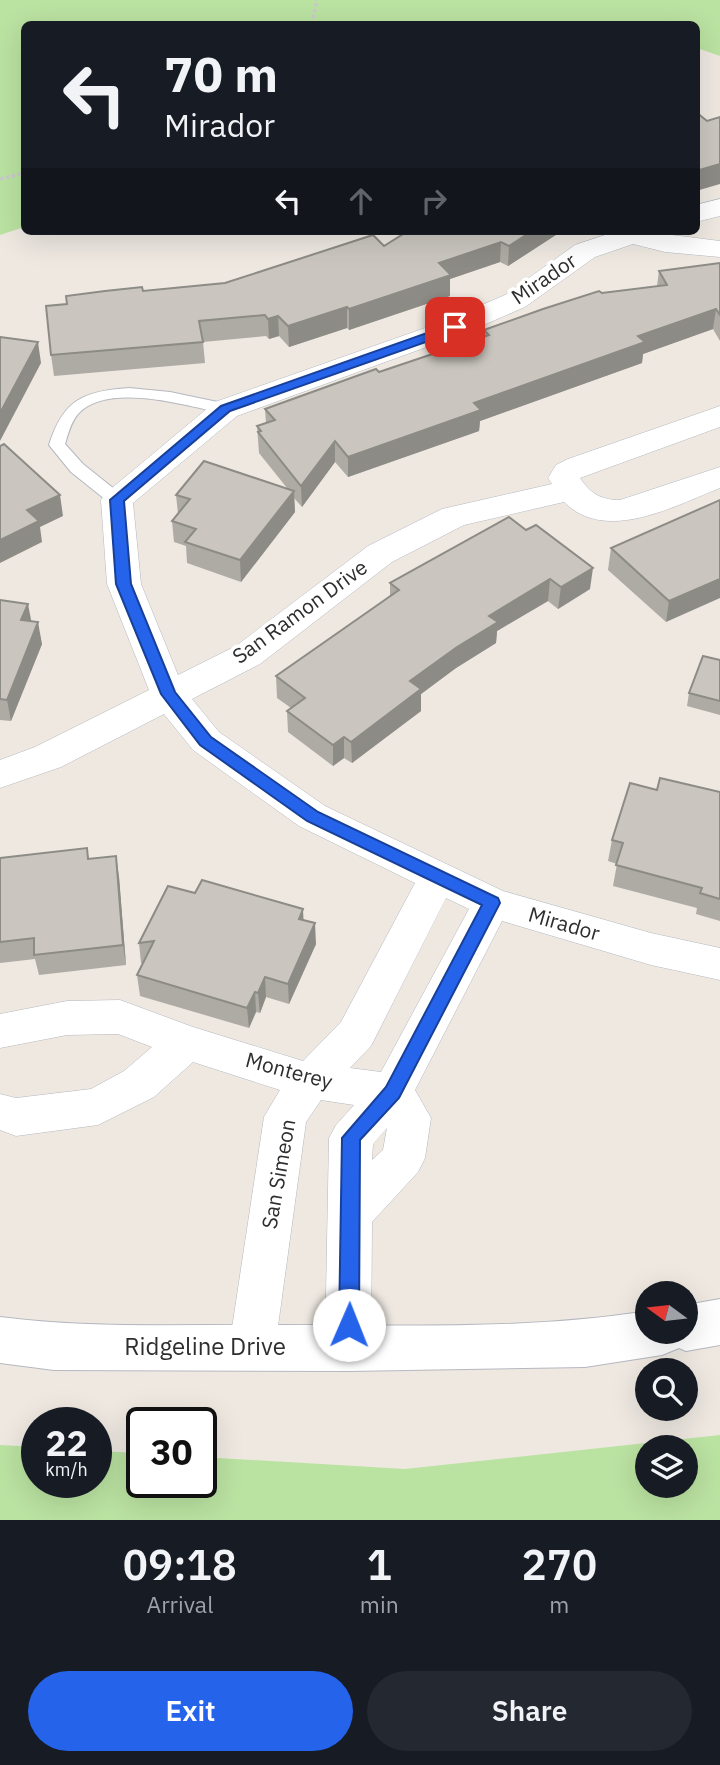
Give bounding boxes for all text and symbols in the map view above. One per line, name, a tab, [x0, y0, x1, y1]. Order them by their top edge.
text: 70 m	[164, 42, 278, 105]
icon: left	[49, 49, 140, 140]
text: Mirador	[164, 104, 275, 146]
icon: left	[269, 182, 307, 220]
icon: ahead	[342, 182, 380, 220]
icon: right	[415, 182, 453, 220]
street label: Mirador	[505, 246, 582, 310]
pin	[425, 297, 485, 357]
icon: arrive	[436, 308, 474, 346]
street label: San Ramon Drive	[226, 553, 373, 670]
street label: Mirador	[525, 900, 603, 947]
street label: Monterey	[243, 1045, 336, 1095]
street label: San Simeon	[255, 1117, 301, 1231]
north arrow	[635, 1281, 698, 1344]
map controls	[635, 1281, 698, 1498]
position arrow	[312, 1288, 386, 1362]
street label: Ridgeline Drive	[124, 1330, 286, 1362]
button: search	[635, 1358, 698, 1421]
speed limit sign: 30	[126, 1407, 217, 1498]
text: 22	[45, 1420, 88, 1466]
button: layers	[635, 1435, 698, 1498]
text: km/h	[45, 1458, 88, 1481]
text: 09:18	[123, 1537, 237, 1592]
text: 1	[367, 1537, 392, 1592]
text: 270	[522, 1537, 597, 1592]
text: Arrival	[146, 1589, 213, 1619]
text: min	[360, 1589, 399, 1619]
text: m	[549, 1589, 569, 1619]
button: Exit	[28, 1671, 353, 1751]
button: Share	[367, 1671, 692, 1751]

